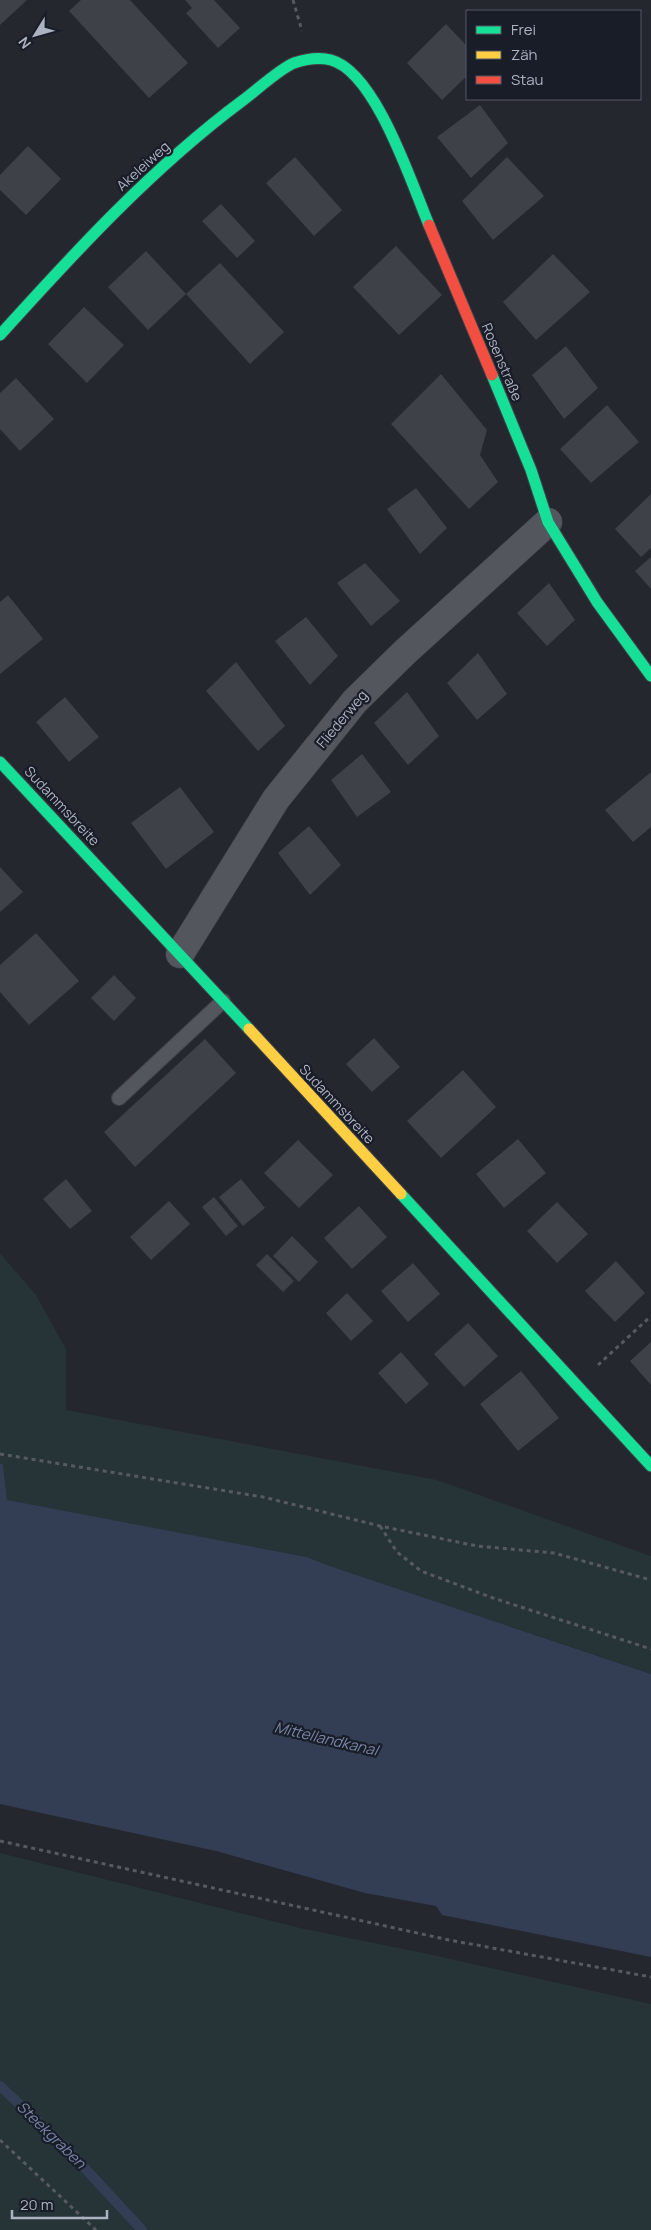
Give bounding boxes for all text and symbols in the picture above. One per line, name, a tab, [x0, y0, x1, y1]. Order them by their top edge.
north arrow	[10, 10, 60, 60]
legend	[466, 10, 641, 100]
text: Frei	[511, 19, 536, 40]
text: N	[14, 33, 35, 53]
text: Zäh	[511, 44, 538, 65]
text: Stau	[511, 69, 544, 90]
street label: Akeleiweg	[112, 137, 173, 195]
street label: Rosenstraße	[478, 320, 527, 404]
street label: Fliederweg	[312, 686, 371, 752]
street label: Sudammsbreite	[21, 762, 104, 850]
street label: Sudammsbreite	[296, 1060, 379, 1148]
water label: Mittellandkanal	[272, 1716, 382, 1761]
water label: Steekgraben	[12, 2096, 91, 2174]
scale bar	[12, 2188, 108, 2220]
text: 20 m	[20, 2194, 53, 2215]

